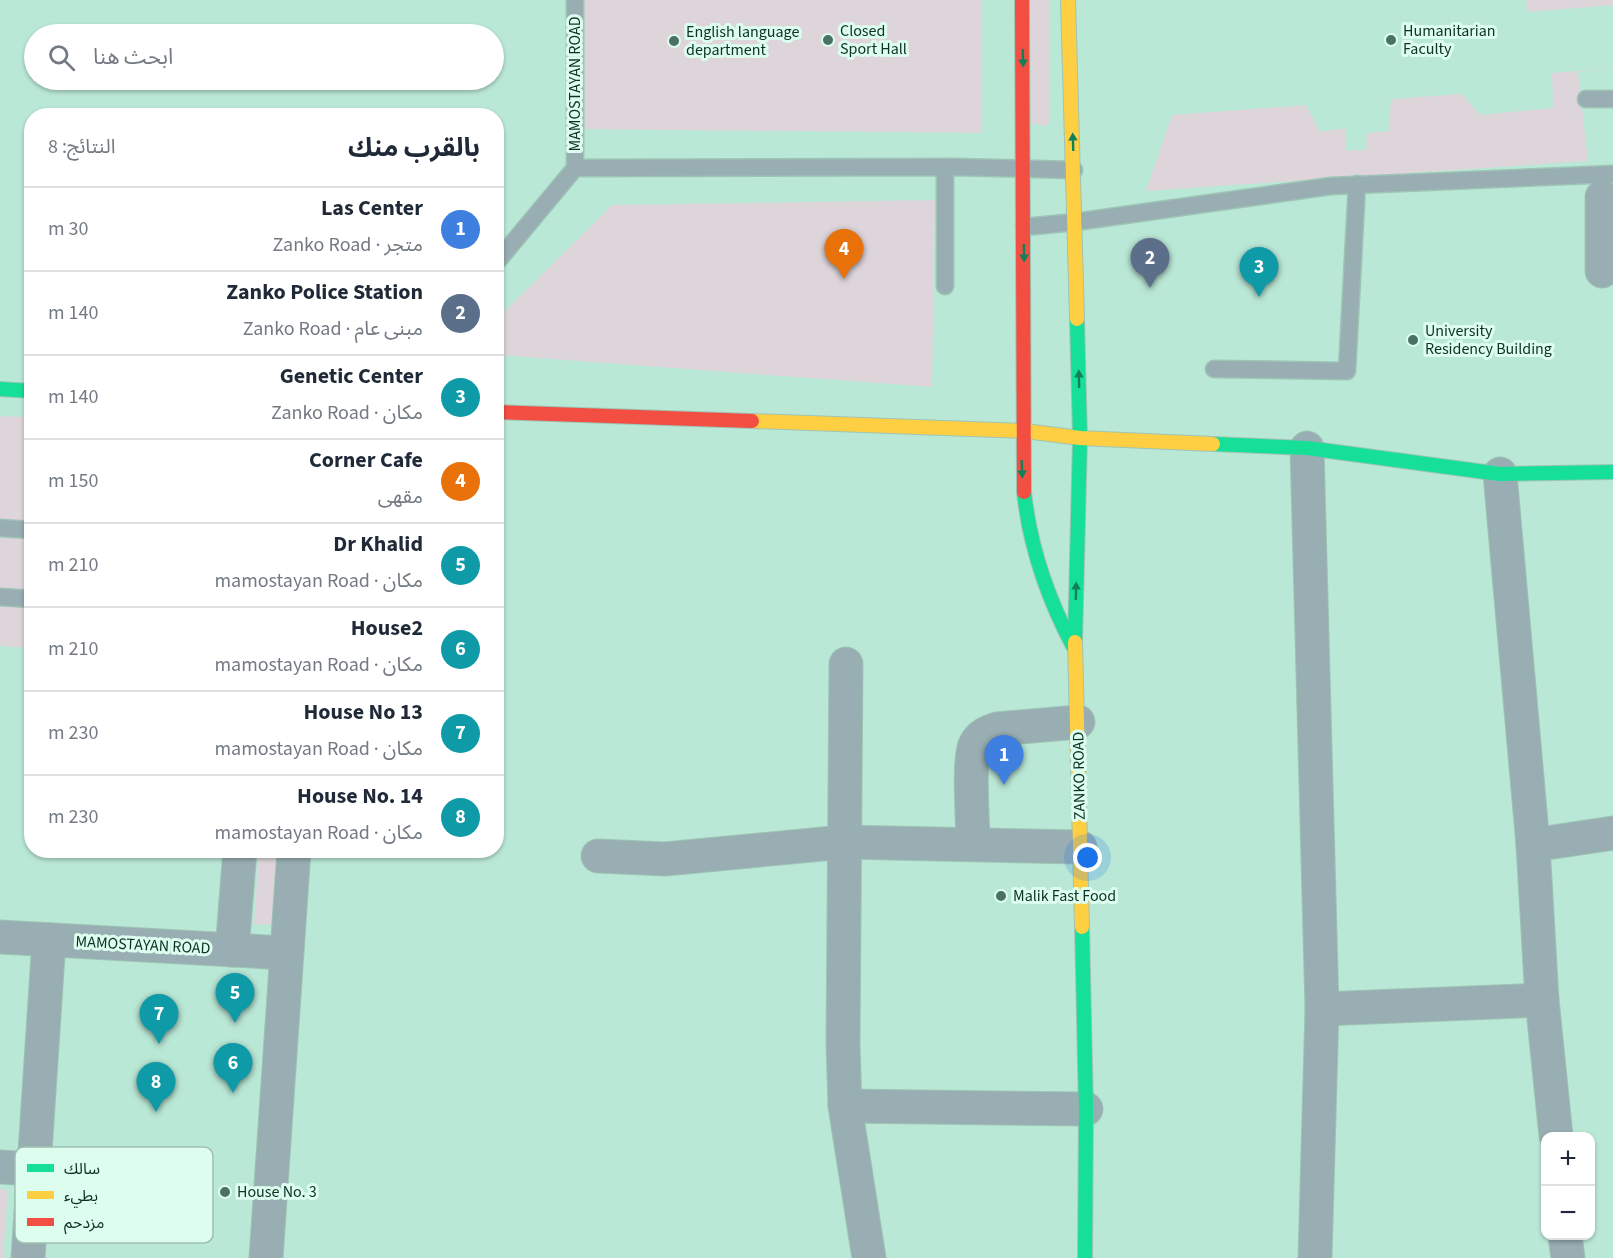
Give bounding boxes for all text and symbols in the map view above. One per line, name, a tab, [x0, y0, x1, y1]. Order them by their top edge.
street label: MAMOSTAYAN ROAD	[564, 16, 586, 151]
place label: Closed Sport Hall	[840, 20, 907, 60]
place label: Humanitarian Faculty	[1403, 20, 1496, 60]
place label: English language department	[686, 21, 799, 61]
search box	[24, 24, 504, 90]
marker: Closed Sport Hall	[821, 33, 835, 47]
marker: Humanitarian Faculty	[1384, 33, 1398, 47]
marker: English language department	[667, 34, 681, 48]
icon: search	[45, 41, 78, 74]
text: ابحث هنا	[93, 41, 173, 73]
one-way arrow	[1018, 49, 1028, 68]
text: بالقرب منك	[348, 129, 480, 166]
text: النتائج: 8	[48, 133, 115, 161]
one-way arrow	[1068, 133, 1077, 152]
text: Las Center	[321, 192, 423, 224]
text: 30 m	[48, 215, 88, 243]
text: 1	[455, 215, 466, 243]
pin: 4	[824, 230, 864, 279]
text: متجر · Zanko Road	[273, 231, 423, 259]
pin: 2	[1130, 238, 1170, 288]
one-way arrow	[1019, 244, 1029, 263]
pin: 3	[1240, 248, 1278, 297]
text: Zanko Police Station	[226, 276, 423, 308]
text: 140 m	[48, 299, 98, 327]
text: 2	[455, 299, 466, 327]
text: مبنى عام · Zanko Road	[243, 315, 423, 343]
place label: University Residency Building	[1425, 320, 1552, 360]
marker: University Residency Building	[1406, 333, 1420, 347]
text: Genetic Center	[280, 360, 423, 392]
one-way arrow	[1074, 370, 1083, 389]
text: 140 m	[48, 383, 98, 411]
text: 3	[455, 383, 466, 411]
text: مكان · Zanko Road	[271, 399, 423, 427]
text: Corner Cafe	[309, 444, 423, 476]
one-way arrow	[1017, 460, 1027, 479]
text: 150 m	[48, 467, 98, 495]
text: 4	[455, 467, 466, 495]
text: مقهى	[378, 483, 423, 511]
text: Dr Khalid	[333, 528, 423, 560]
text: 210 m	[48, 551, 98, 579]
text: 5	[455, 551, 466, 579]
text: مكان · mamostayan Road	[215, 567, 423, 595]
one-way arrow	[1071, 582, 1081, 601]
text: House2	[351, 612, 423, 644]
text: 210 m	[48, 635, 98, 663]
text: 6	[455, 635, 466, 663]
text: مكان · mamostayan Road	[215, 651, 423, 679]
text: House No 13	[303, 696, 423, 728]
text: 230 m	[48, 719, 98, 747]
text: 7	[455, 719, 466, 747]
street label: ZANKO ROAD	[1067, 731, 1091, 820]
text: مكان · mamostayan Road	[215, 735, 423, 763]
pin: 1	[984, 736, 1024, 785]
text: House No. 14	[297, 780, 423, 812]
text: 230 m	[48, 803, 98, 831]
text: 8	[455, 803, 466, 831]
text: مكان · mamostayan Road	[215, 819, 423, 847]
your location	[1073, 843, 1102, 872]
place label: Malik Fast Food	[1013, 885, 1116, 907]
marker: Malik Fast Food	[994, 889, 1008, 903]
street label: MAMOSTAYAN ROAD	[75, 930, 211, 960]
pin: 5	[216, 974, 254, 1023]
pin: 7	[140, 994, 178, 1044]
pin: 6	[214, 1044, 252, 1093]
pin: 8	[136, 1062, 176, 1112]
map controls	[1541, 1132, 1595, 1240]
button: +	[1541, 1132, 1595, 1186]
legend	[15, 1147, 213, 1243]
text: سالك	[64, 1158, 100, 1180]
place label: House No. 3	[237, 1181, 317, 1203]
text: بطيء	[64, 1185, 98, 1208]
marker: House No. 3	[218, 1185, 232, 1199]
button: −	[1541, 1186, 1595, 1240]
text: مزدحم	[64, 1212, 104, 1235]

